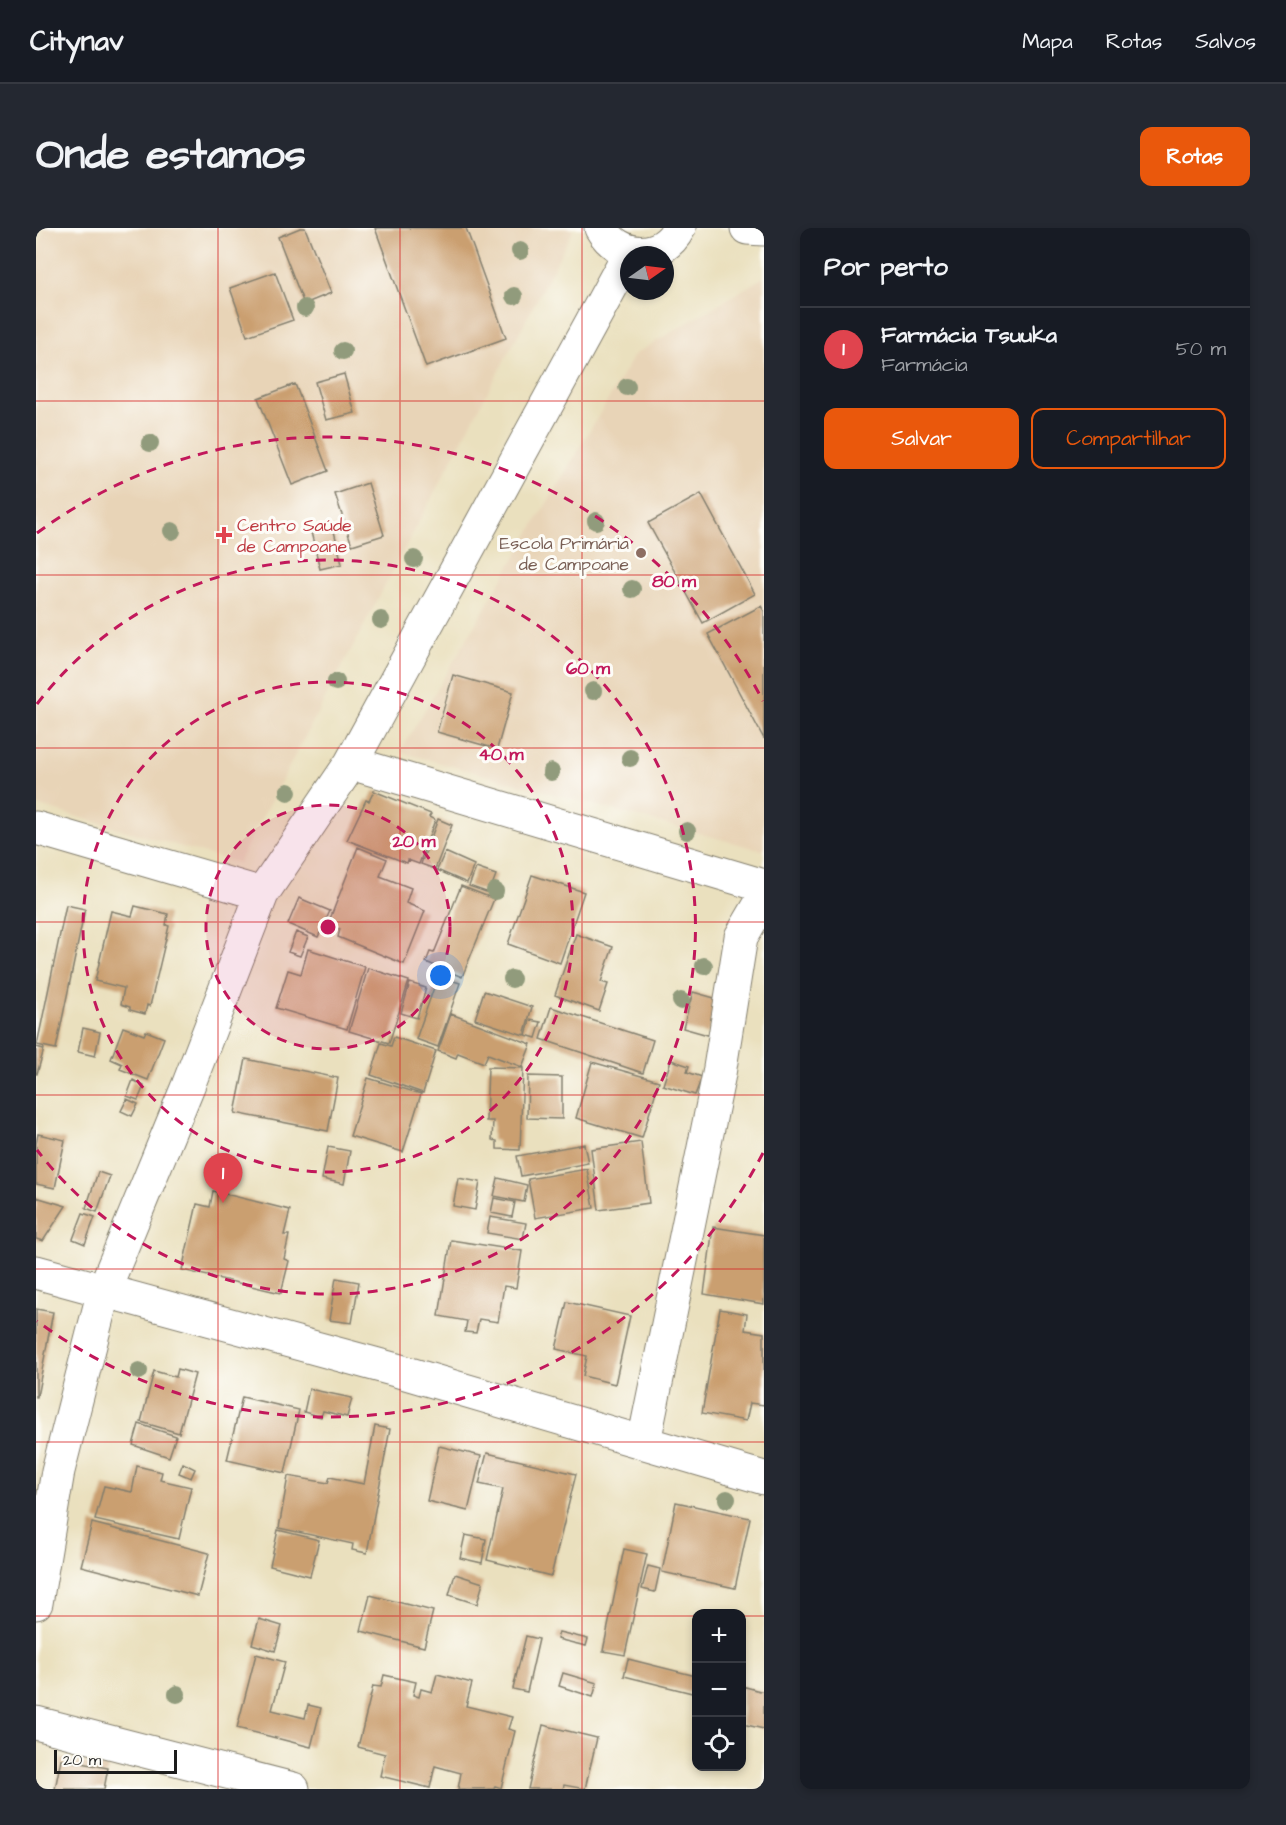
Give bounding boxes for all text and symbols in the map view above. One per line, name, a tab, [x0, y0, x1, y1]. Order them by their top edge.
text: Citynav	[30, 22, 124, 61]
text: Mapa	[1022, 27, 1073, 56]
text: Rotas	[1106, 27, 1162, 56]
text: Salvos	[1195, 27, 1256, 56]
text: Onde estamos	[36, 127, 306, 185]
button: Rotas	[1140, 127, 1250, 186]
north arrow	[620, 246, 674, 300]
text: Por perto	[824, 249, 948, 285]
text: Farmácia Tsuuka	[881, 320, 1057, 351]
text: 1	[842, 335, 845, 363]
text: 50 m	[1176, 335, 1226, 363]
text: Farmácia	[881, 351, 968, 379]
button: Salvar	[824, 408, 1019, 469]
button: Compartilhar	[1031, 408, 1226, 469]
place label: Centro Saúde de Campoane	[237, 513, 352, 559]
marker: Centro Saúde de Campoane	[215, 526, 233, 544]
place label: Escola Primária de Campoane	[499, 531, 629, 577]
marker: Escola Primária de Campoane	[634, 546, 648, 560]
text: 80 m	[652, 569, 697, 594]
text: 60 m	[566, 656, 611, 681]
text: 40 m	[479, 742, 524, 767]
text: 20 m	[392, 829, 436, 854]
centre of rings	[318, 917, 338, 937]
your location	[426, 961, 455, 990]
pin: 1	[204, 1154, 243, 1203]
map controls	[692, 1609, 746, 1771]
button: +	[692, 1609, 746, 1663]
button: −	[692, 1663, 746, 1717]
button: locate	[692, 1717, 746, 1771]
scale bar	[54, 1747, 177, 1774]
text: 20 m	[63, 1749, 101, 1771]

